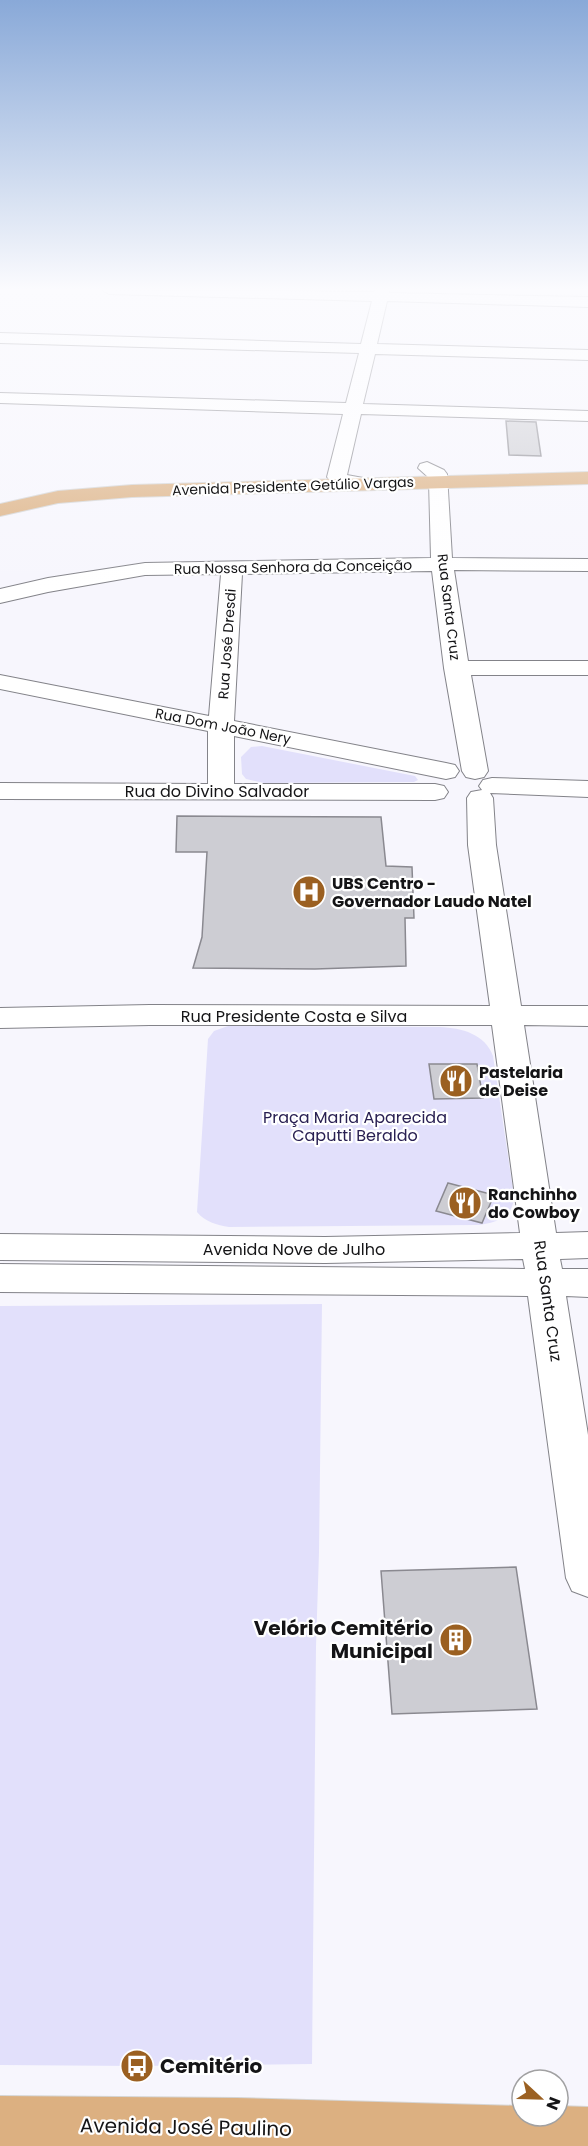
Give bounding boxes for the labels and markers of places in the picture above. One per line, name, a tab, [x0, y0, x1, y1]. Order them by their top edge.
place label: UBS Centro - Governador Laudo Natel	[332, 872, 532, 913]
hospital icon: UBS Centro - Governador Laudo Natel	[291, 874, 327, 910]
place label: Pastelaria de Deise	[479, 1061, 563, 1102]
restaurant icon: Pastelaria de Deise	[438, 1063, 474, 1099]
place label: Ranchinho do Cowboy	[488, 1183, 581, 1224]
restaurant icon: Ranchinho do Cowboy	[447, 1185, 483, 1221]
place label: Velório Cemitério Municipal	[254, 1614, 433, 1665]
building icon: Velório Cemitério Municipal	[438, 1622, 474, 1658]
bus stop icon: Cemitério	[119, 2048, 155, 2084]
place label: Cemitério	[160, 2052, 263, 2080]

